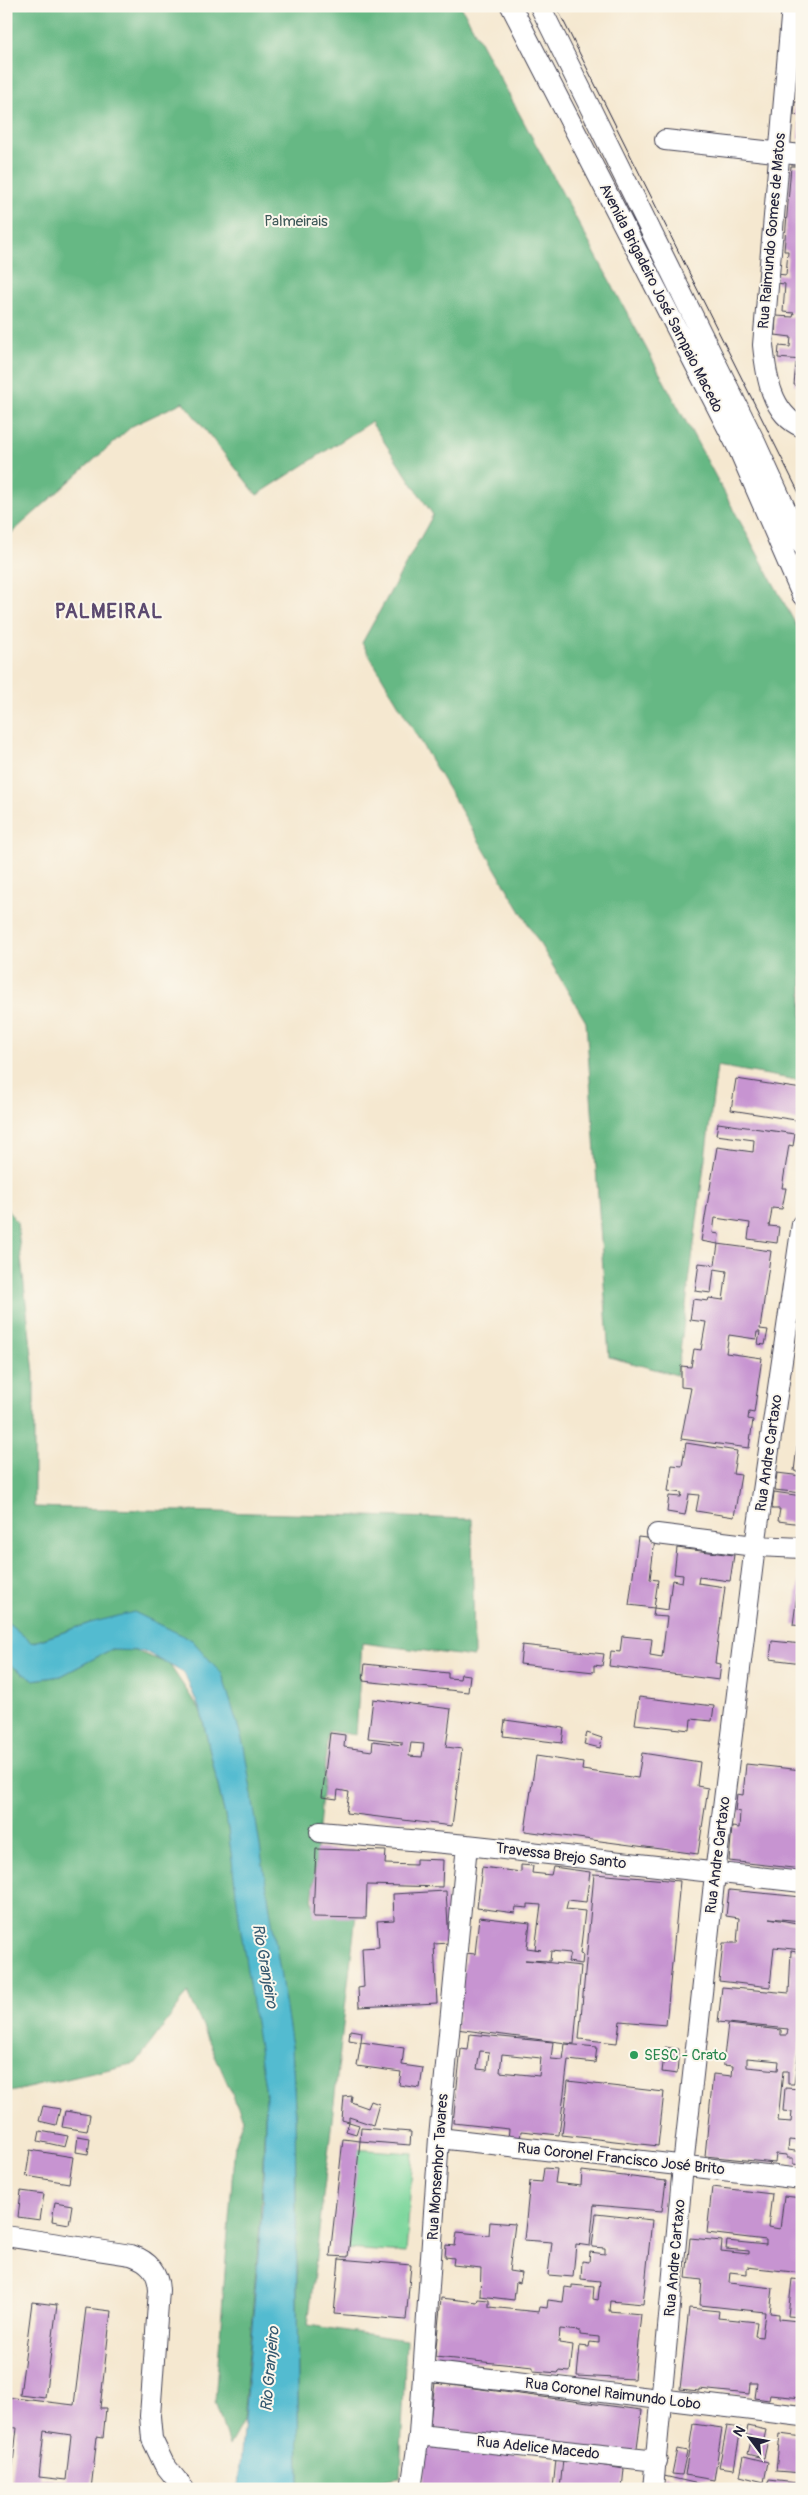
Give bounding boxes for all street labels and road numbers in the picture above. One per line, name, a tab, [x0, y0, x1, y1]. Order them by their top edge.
street label: Rua Raimundo Gomes de Matos	[754, 132, 790, 330]
street label: Avenida Brigadeiro José Sampaio Macedo	[595, 180, 727, 416]
street label: Rua Andre Cartaxo	[751, 1393, 787, 1513]
street label: Rua Andre Cartaxo	[701, 1795, 735, 1915]
street label: Travessa Brejo Santo	[495, 1839, 627, 1873]
street label: Rua Monsenhor Tavares	[423, 2093, 453, 2241]
street label: Rua Coronel Francisco José Brito	[516, 2139, 726, 2179]
street label: Rua Andre Cartaxo	[660, 2198, 690, 2318]
street label: Rua Coronel Raimundo Lobo	[524, 2374, 702, 2414]
street label: Rua Adelice Macedo	[476, 2432, 600, 2464]

